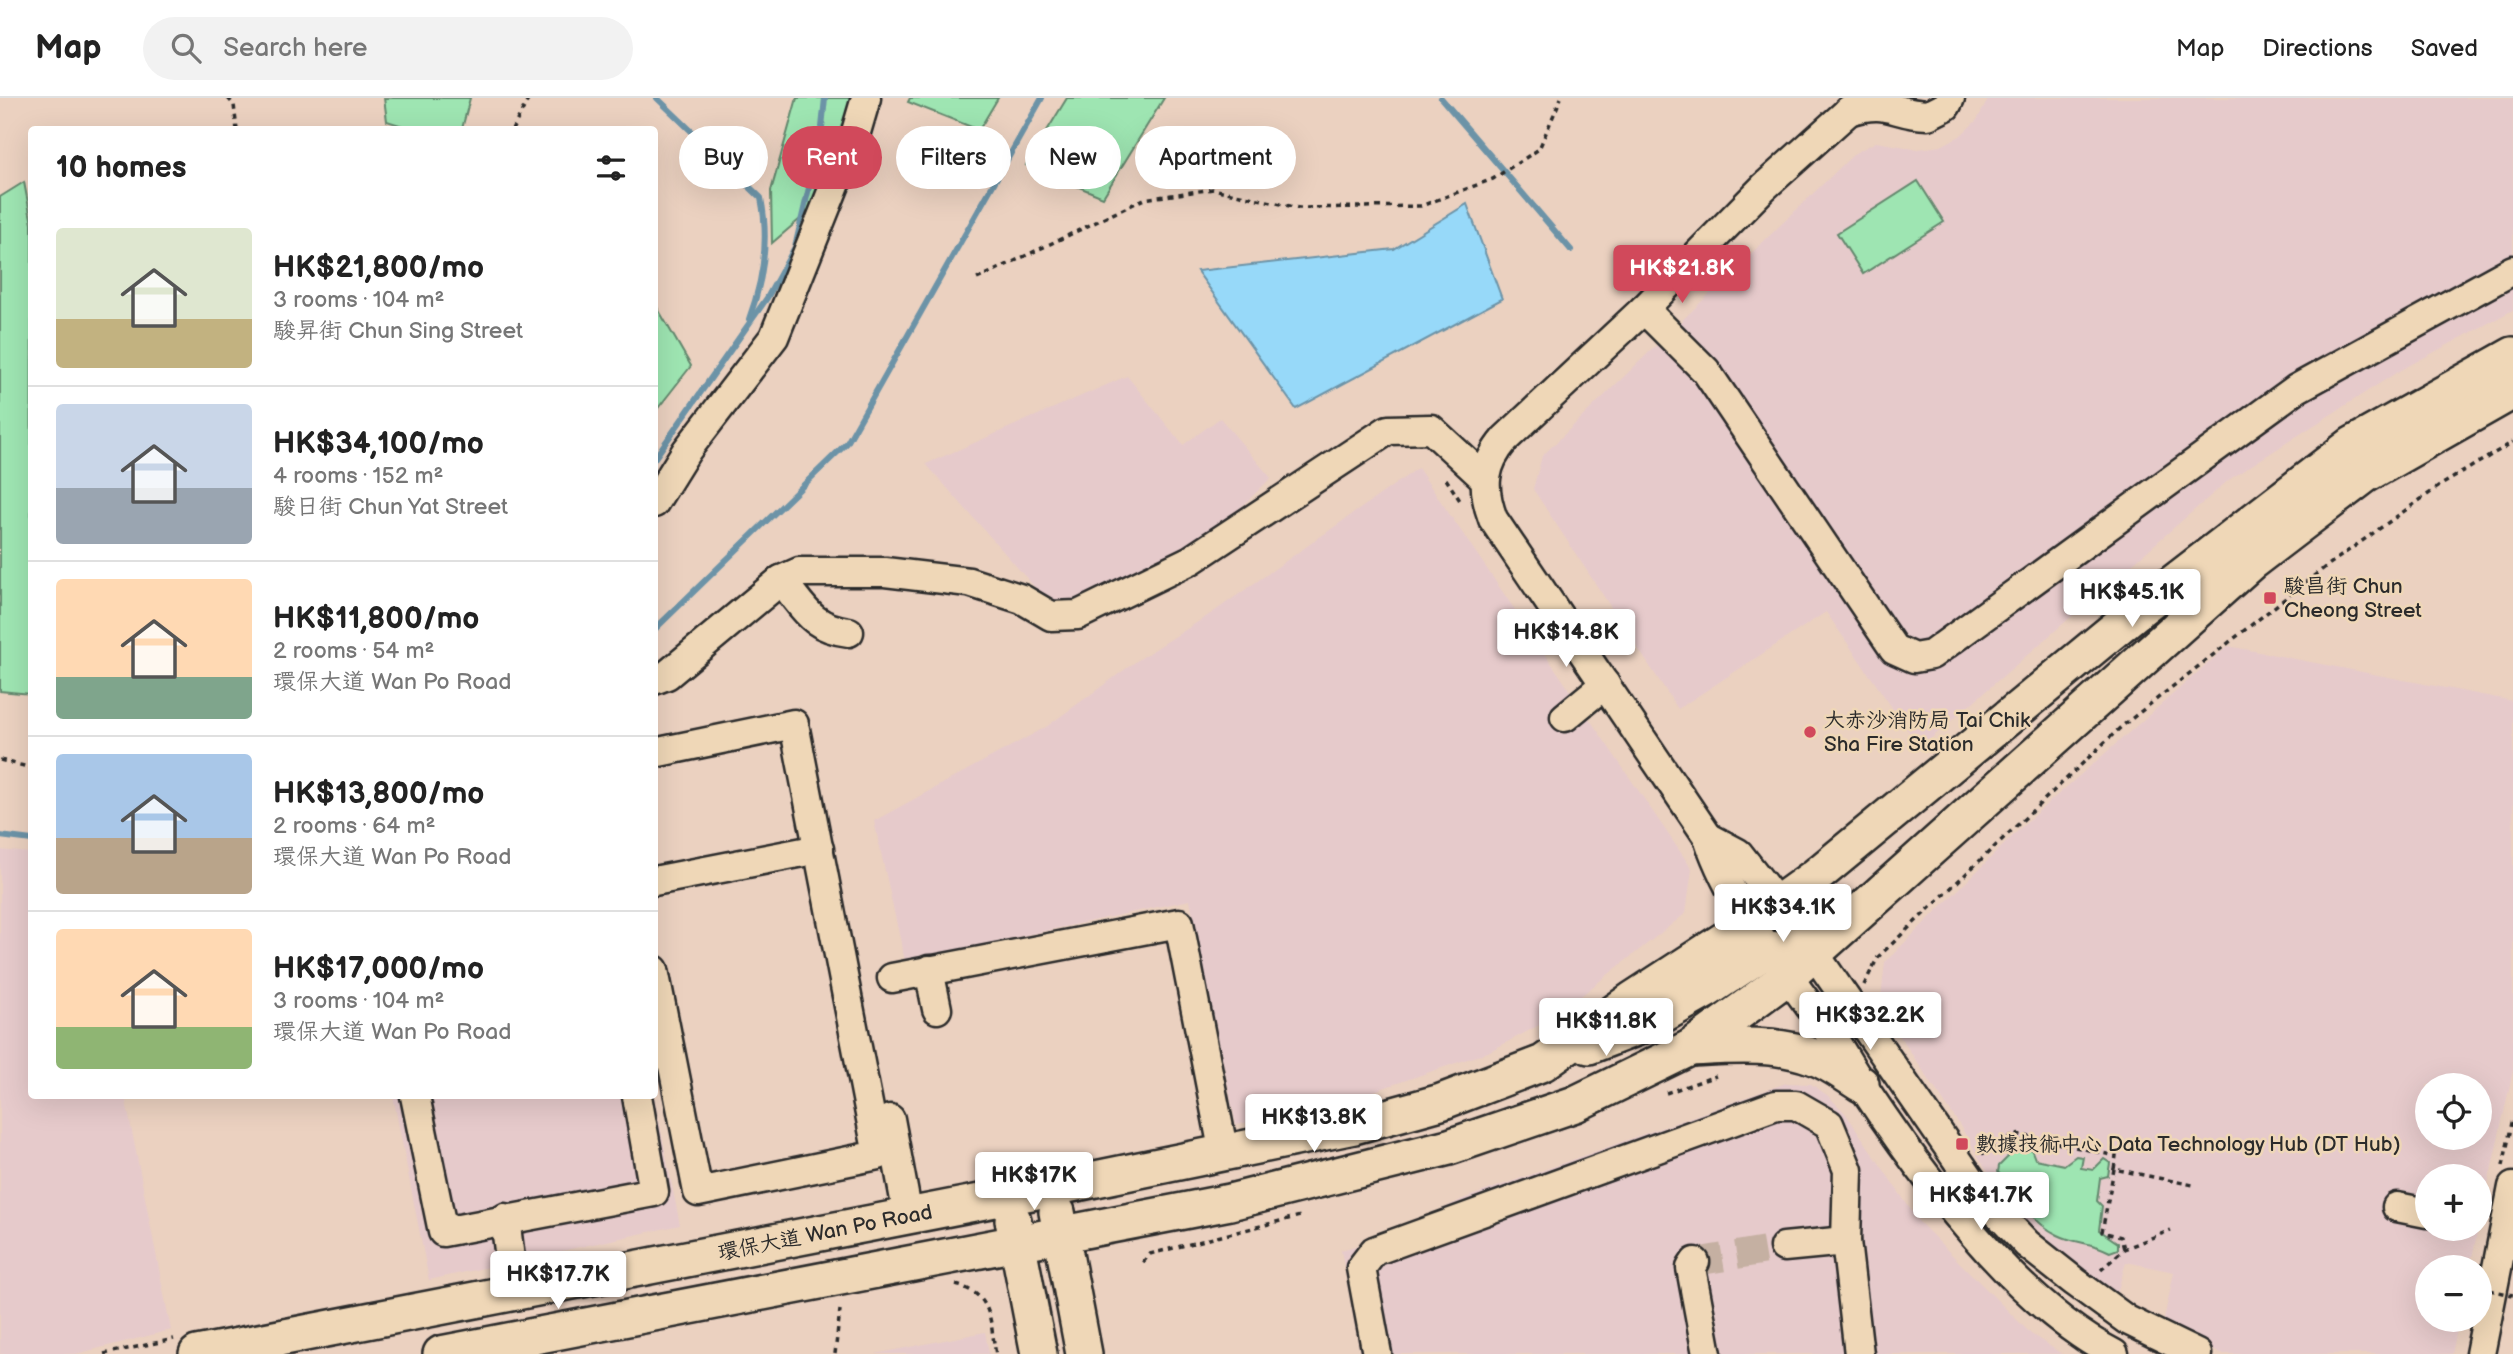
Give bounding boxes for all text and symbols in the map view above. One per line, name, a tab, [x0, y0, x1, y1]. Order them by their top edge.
search box	[143, 17, 633, 80]
text: Map	[35, 28, 101, 68]
icon: search	[167, 29, 205, 67]
text: Search here	[223, 33, 367, 64]
text: Map	[2176, 34, 2224, 63]
text: Directions	[2262, 34, 2373, 63]
text: Saved	[2411, 34, 2478, 63]
chip: Buy	[679, 126, 768, 189]
chip: Rent	[782, 126, 882, 189]
chip: Filters	[896, 126, 1011, 189]
chip: New	[1025, 126, 1121, 189]
chip: Apartment	[1135, 126, 1296, 189]
icon: filters	[592, 149, 630, 187]
text: 10 homes	[56, 150, 187, 186]
pin: HK$21.8K	[1610, 246, 1754, 305]
text: HK$21,800/mo	[273, 250, 484, 286]
text: HK$21.8K	[1629, 254, 1735, 282]
icon: home	[112, 256, 196, 340]
text: 3 rooms · 104 m²	[273, 286, 444, 314]
text: 駿昇街 Chun Sing Street	[273, 317, 523, 345]
text: HK$34,100/mo	[273, 426, 484, 462]
icon: home	[112, 432, 196, 516]
text: 4 rooms · 152 m²	[273, 462, 443, 490]
text: 駿日街 Chun Yat Street	[273, 493, 508, 521]
pin: HK$45.1K	[2060, 570, 2204, 629]
place label: 駿昌街 Chun Cheong Street	[2284, 574, 2422, 623]
text: HK$45.1K	[2079, 578, 2185, 606]
marker: 駿昌街 Chun Cheong Street	[2262, 590, 2278, 606]
text: HK$11,800/mo	[273, 601, 479, 637]
icon: home	[112, 607, 196, 691]
pin: HK$14.8K	[1494, 610, 1638, 669]
text: HK$14.8K	[1513, 618, 1619, 646]
text: 2 rooms · 54 m²	[273, 637, 435, 665]
text: 環保大道 Wan Po Road	[273, 668, 512, 696]
place label: 大赤沙消防局 Tai Chik Sha Fire Station	[1824, 708, 2031, 757]
marker: 大赤沙消防局 Tai Chik Sha Fire Station	[1802, 724, 1818, 740]
text: HK$13,800/mo	[273, 776, 484, 812]
icon: home	[112, 782, 196, 866]
text: 2 rooms · 64 m²	[273, 812, 435, 840]
text: 環保大道 Wan Po Road	[273, 843, 512, 871]
pin: HK$34.1K	[1711, 884, 1855, 944]
text: HK$34.1K	[1730, 893, 1836, 921]
text: HK$17,000/mo	[273, 951, 484, 987]
icon: home	[112, 957, 196, 1041]
text: 3 rooms · 104 m²	[273, 987, 444, 1015]
pin: HK$32.2K	[1798, 992, 1942, 1052]
pin: HK$11.8K	[1534, 998, 1678, 1058]
text: HK$32.2K	[1815, 1001, 1925, 1029]
text: HK$11.8K	[1555, 1007, 1657, 1035]
text: 環保大道 Wan Po Road	[273, 1018, 512, 1046]
map controls	[2415, 1073, 2492, 1332]
button: locate	[2415, 1073, 2492, 1150]
pin: HK$13.8K	[1242, 1094, 1386, 1154]
text: HK$13.8K	[1261, 1103, 1367, 1131]
place label: 數據技術中心 Data Technology Hub (DT Hub)	[1976, 1132, 2400, 1157]
marker: 數據技術中心 Data Technology Hub (DT Hub)	[1954, 1136, 1970, 1152]
pin: HK$17K	[977, 1152, 1091, 1212]
text: HK$17K	[991, 1161, 1077, 1189]
button: +	[2415, 1164, 2492, 1241]
pin: HK$41.7K	[1909, 1172, 2053, 1232]
text: HK$41.7K	[1929, 1181, 2033, 1209]
street label: 環保大道 Wan Po Road	[716, 1199, 934, 1266]
pin: HK$17.7K	[486, 1252, 630, 1311]
button: −	[2415, 1255, 2492, 1332]
text: HK$17.7K	[506, 1260, 610, 1288]

